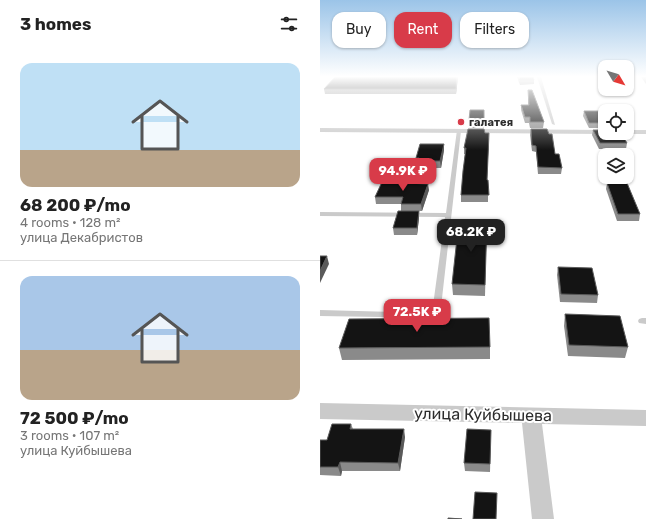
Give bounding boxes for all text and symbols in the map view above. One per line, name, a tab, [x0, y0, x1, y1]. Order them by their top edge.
chip: Buy	[332, 12, 386, 48]
chip: Rent	[394, 12, 452, 48]
chip: Filters	[460, 12, 529, 48]
icon: filters	[278, 13, 300, 35]
text: 3 homes	[20, 14, 91, 34]
north arrow	[598, 60, 634, 96]
map controls	[598, 60, 634, 184]
icon: home	[124, 89, 196, 161]
button: locate	[598, 104, 634, 140]
place label: галатея	[469, 116, 513, 129]
marker: галатея	[456, 117, 466, 127]
button: layers	[598, 148, 634, 184]
pin: 94.9K ₽	[366, 158, 440, 192]
text: 94.9K ₽	[378, 163, 428, 178]
text: 68 200 ₽/mo	[20, 195, 131, 215]
text: 4 rooms · 128 m²	[20, 215, 120, 230]
pin: 68.2K ₽	[434, 219, 508, 253]
text: 68.2K ₽	[446, 224, 496, 239]
text: улица Декабристов	[20, 230, 143, 245]
pin: 72.5K ₽	[380, 299, 454, 333]
icon: home	[124, 302, 196, 374]
text: 72.5K ₽	[393, 304, 441, 319]
street label: улица Куйбышева	[414, 404, 552, 425]
text: 72 500 ₽/mo	[20, 408, 129, 428]
text: 3 rooms · 107 m²	[20, 428, 119, 443]
text: улица Куйбышева	[20, 443, 132, 458]

